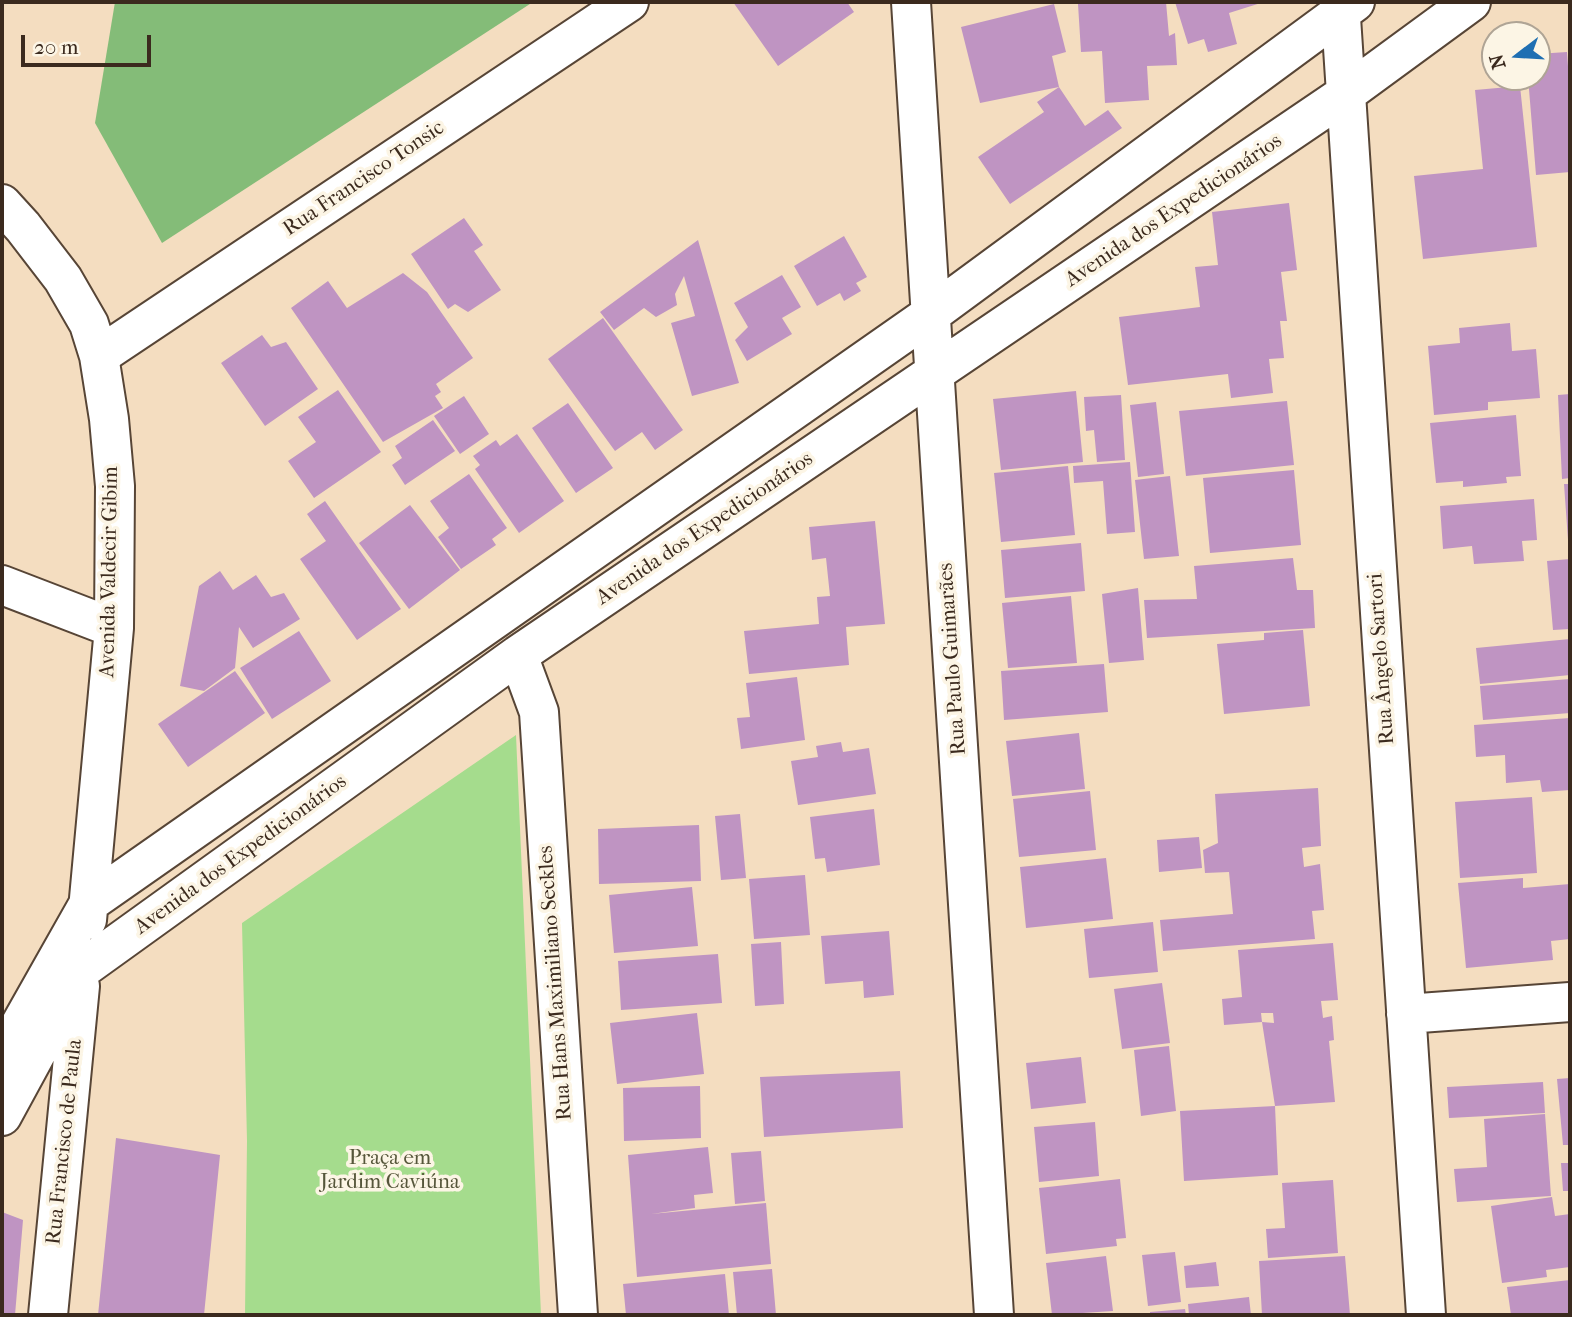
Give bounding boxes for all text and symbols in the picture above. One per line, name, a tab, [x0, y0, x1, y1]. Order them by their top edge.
scale bar	[24, 21, 154, 65]
north arrow	[1481, 21, 1551, 91]
text: 20 m	[34, 35, 78, 59]
text: N	[1485, 51, 1510, 72]
street label: Rua Francisco Tonsic	[279, 116, 449, 242]
street label: Avenida dos Expedicionários	[1061, 129, 1287, 293]
street label: Avenida dos Expedicionários	[592, 447, 818, 611]
street label: Avenida Valdecir Gibim	[96, 466, 124, 678]
street label: Rua Paulo Guimarães	[934, 562, 972, 756]
street label: Rua Ângelo Sartori	[1363, 572, 1401, 746]
street label: Avenida dos Expedicionários	[130, 770, 352, 940]
street label: Rua Hans Maximiliano Seckles	[534, 845, 578, 1121]
street label: Rua Francisco de Paula	[42, 1038, 88, 1246]
park label: Praça em Jardim Caviúna	[320, 1146, 460, 1196]

